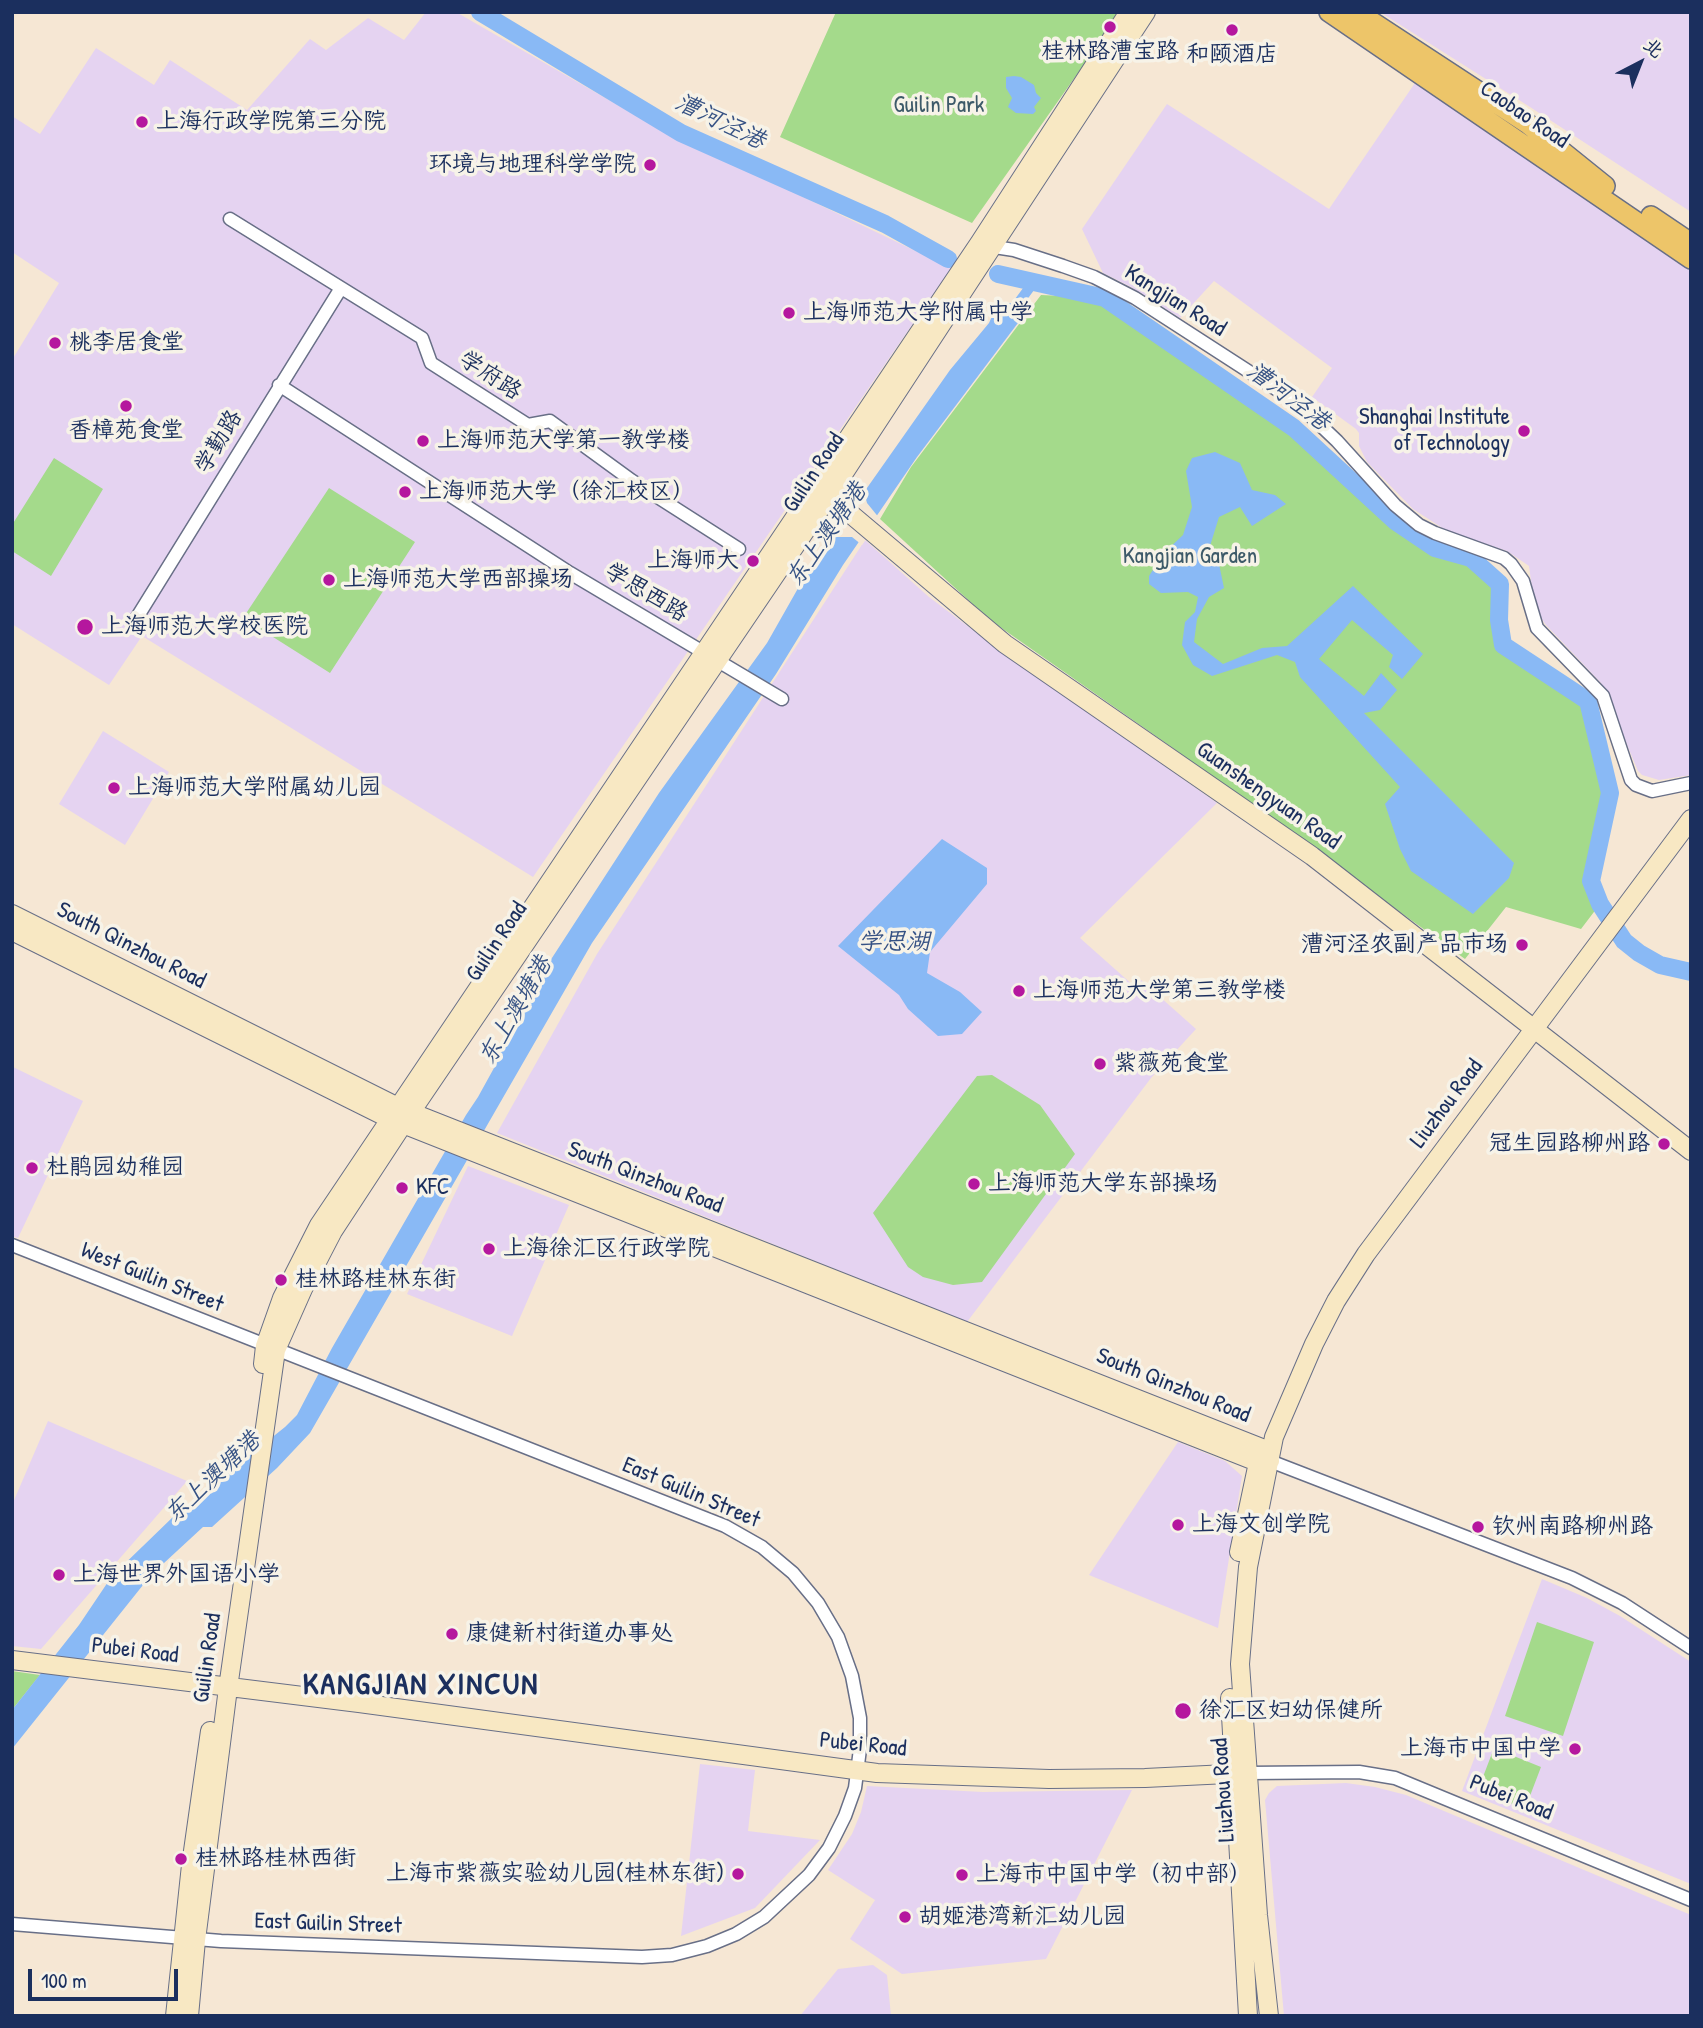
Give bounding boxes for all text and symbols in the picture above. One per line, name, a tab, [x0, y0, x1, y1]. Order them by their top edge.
marker: 桂林路漕宝路	[1102, 19, 1118, 35]
marker: 和颐酒店	[1224, 22, 1240, 38]
north arrow	[1605, 28, 1675, 98]
text: 北	[1638, 31, 1670, 63]
place label: 桂林路漕宝路	[1041, 38, 1179, 66]
place label: 和颐酒店	[1186, 41, 1278, 69]
street label: Caobao Road	[1474, 75, 1574, 155]
water label: 漕河泾港	[671, 88, 769, 156]
park label: Guilin Park	[894, 92, 984, 120]
place label: 上海行政学院第三分院	[156, 108, 386, 136]
marker: 上海行政学院第三分院	[134, 114, 150, 130]
place label: 环境与地理科学学院	[429, 151, 636, 179]
marker: 环境与地理科学学院	[642, 157, 658, 173]
street label: Kangjian Road	[1119, 259, 1231, 343]
place label: 上海师范大学附属中学	[803, 299, 1033, 327]
marker: 上海师范大学附属中学	[781, 305, 797, 321]
place label: 桃李居食堂	[69, 329, 184, 357]
marker: 桃李居食堂	[47, 335, 63, 351]
street label: 学府路	[454, 346, 526, 406]
water label: 漕河泾港	[1241, 357, 1335, 437]
marker: 香樟苑食堂	[118, 398, 134, 414]
place label: Shanghai Institute of Technology	[1359, 404, 1510, 458]
street label: 学勤路	[189, 405, 249, 479]
place label: 香樟苑食堂	[69, 417, 183, 445]
marker: Shanghai Institute of Technology	[1516, 423, 1532, 439]
place label: 上海师范大学第一教学楼	[437, 427, 690, 455]
street label: Guilin Road	[777, 428, 851, 518]
marker: 上海师范大学第一教学楼	[415, 433, 431, 449]
place label: 上海师范大学（徐汇校区）	[419, 478, 695, 506]
water label: 东上澳塘港	[781, 478, 873, 592]
marker: 上海师范大学（徐汇校区）	[397, 484, 413, 500]
park label: Kangjian Garden	[1123, 543, 1257, 571]
place label: 上海师大	[647, 547, 739, 575]
marker: 上海师大	[745, 553, 761, 569]
street label: 学思西路	[599, 557, 693, 629]
place label: 上海师范大学西部操场	[343, 566, 573, 594]
marker: 上海师范大学西部操场	[321, 572, 337, 588]
place label: 上海师范大学校医院	[101, 613, 308, 641]
marker: 上海师范大学校医院	[75, 617, 95, 637]
street label: Guanshengyuan Road	[1191, 736, 1345, 856]
place label: 上海师范大学附属幼儿园	[128, 774, 381, 802]
marker: 上海师范大学附属幼儿园	[106, 780, 122, 796]
street label: South Qinzhou Road	[52, 897, 210, 995]
street label: Guilin Road	[460, 897, 534, 987]
water label: 学思湖	[858, 929, 930, 957]
place label: 漕河泾农副产品市场	[1301, 931, 1508, 959]
marker: 漕河泾农副产品市场	[1514, 937, 1530, 953]
water label: 东上澳塘港	[474, 952, 558, 1070]
place label: 上海师范大学第三教学楼	[1033, 977, 1286, 1005]
marker: 上海师范大学第三教学楼	[1011, 983, 1027, 999]
place label: 紫薇苑食堂	[1114, 1050, 1229, 1078]
street label: Liuzhou Road	[1405, 1054, 1489, 1154]
marker: 紫薇苑食堂	[1092, 1056, 1108, 1072]
place label: 冠生园路柳州路	[1489, 1130, 1650, 1158]
street label: South Qinzhou Road	[564, 1136, 726, 1220]
marker: 冠生园路柳州路	[1656, 1136, 1672, 1152]
place label: 杜鹃园幼稚园	[46, 1154, 184, 1182]
marker: 杜鹃园幼稚园	[24, 1160, 40, 1176]
place label: 上海师范大学东部操场	[988, 1170, 1218, 1198]
place label: KFC	[416, 1174, 449, 1202]
marker: 上海师范大学东部操场	[966, 1176, 982, 1192]
marker: KFC	[394, 1180, 410, 1196]
place label: 上海徐汇区行政学院	[503, 1235, 710, 1263]
street label: West Guilin Street	[77, 1237, 227, 1319]
marker: 上海徐汇区行政学院	[481, 1241, 497, 1257]
place label: 桂林路桂林东街	[295, 1266, 456, 1294]
marker: 桂林路桂林东街	[273, 1272, 289, 1288]
street label: South Qinzhou Road	[1092, 1343, 1254, 1429]
water label: 东上澳塘港	[159, 1427, 267, 1529]
street label: East Guilin Street	[618, 1452, 764, 1534]
place label: 上海文创学院	[1192, 1511, 1330, 1539]
place label: 钦州南路柳州路	[1492, 1513, 1653, 1541]
marker: 上海文创学院	[1170, 1517, 1186, 1533]
marker: 钦州南路柳州路	[1470, 1519, 1486, 1535]
place label: 上海世界外国语小学	[73, 1561, 280, 1589]
marker: 上海世界外国语小学	[51, 1567, 67, 1583]
street label: Guilin Road	[188, 1611, 228, 1705]
place label: 康健新村街道办事处	[466, 1620, 673, 1648]
marker: 康健新村街道办事处	[444, 1626, 460, 1642]
street label: Pubei Road	[90, 1632, 180, 1670]
district label: KANGJIAN XINCUN	[305, 1668, 537, 1704]
place label: 徐汇区妇幼保健所	[1199, 1697, 1383, 1725]
marker: 徐汇区妇幼保健所	[1173, 1701, 1193, 1721]
street label: Pubei Road	[818, 1727, 908, 1763]
place label: 上海市中国中学	[1400, 1735, 1561, 1763]
street label: Liuzhou Road	[1207, 1737, 1241, 1843]
marker: 上海市中国中学	[1567, 1741, 1583, 1757]
street label: Pubei Road	[1465, 1769, 1557, 1827]
place label: 桂林路桂林西街	[195, 1845, 356, 1873]
marker: 桂林路桂林西街	[173, 1851, 189, 1867]
place label: 上海市紫薇实验幼儿园(桂林东街)	[386, 1860, 724, 1888]
place label: 上海市中国中学（初中部）	[976, 1861, 1252, 1889]
marker: 上海市紫薇实验幼儿园(桂林东街)	[730, 1866, 746, 1882]
marker: 上海市中国中学（初中部）	[954, 1867, 970, 1883]
place label: 胡姬港湾新汇幼儿园	[919, 1903, 1126, 1931]
street label: East Guilin Street	[254, 1908, 402, 1940]
marker: 胡姬港湾新汇幼儿园	[897, 1909, 913, 1925]
scale bar	[32, 1954, 182, 1998]
text: 100 m	[41, 1966, 87, 1995]

